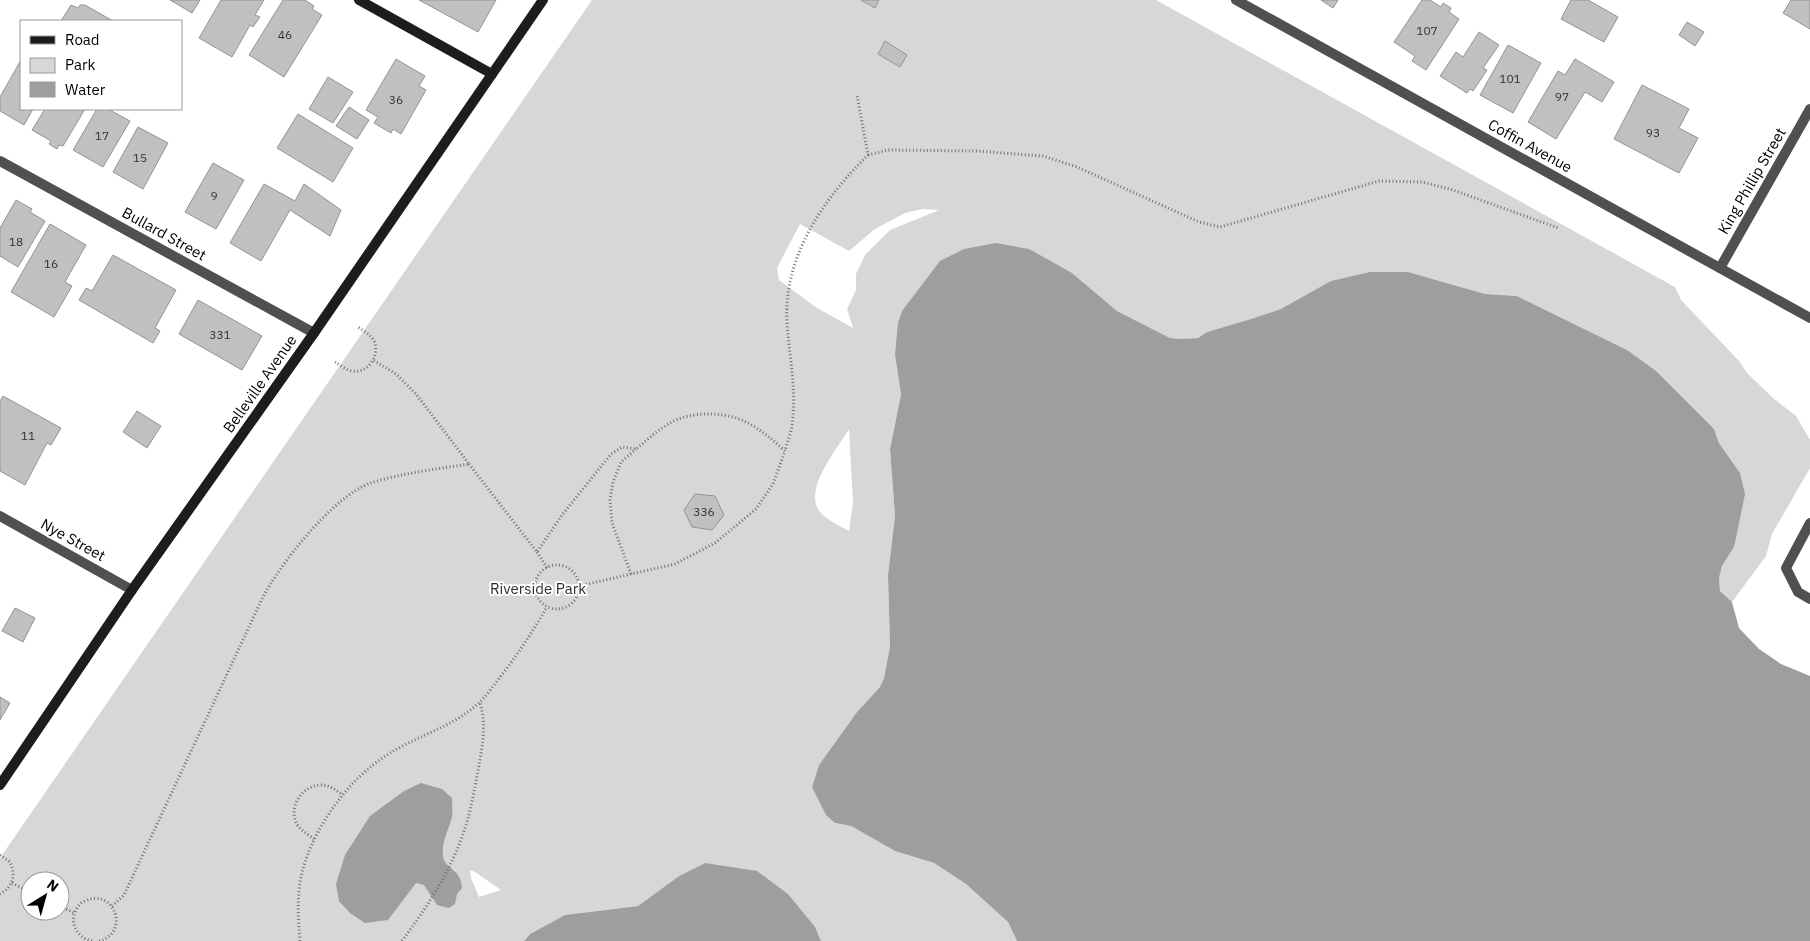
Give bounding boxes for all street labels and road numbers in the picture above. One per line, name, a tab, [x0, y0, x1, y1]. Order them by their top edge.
street label: Coffin Avenue	[1485, 115, 1576, 176]
street label: King Phillip Street	[1713, 124, 1790, 237]
street label: Bullard Street	[119, 203, 210, 264]
street label: Belleville Avenue	[219, 331, 300, 436]
street label: Nye Street	[38, 514, 109, 565]

